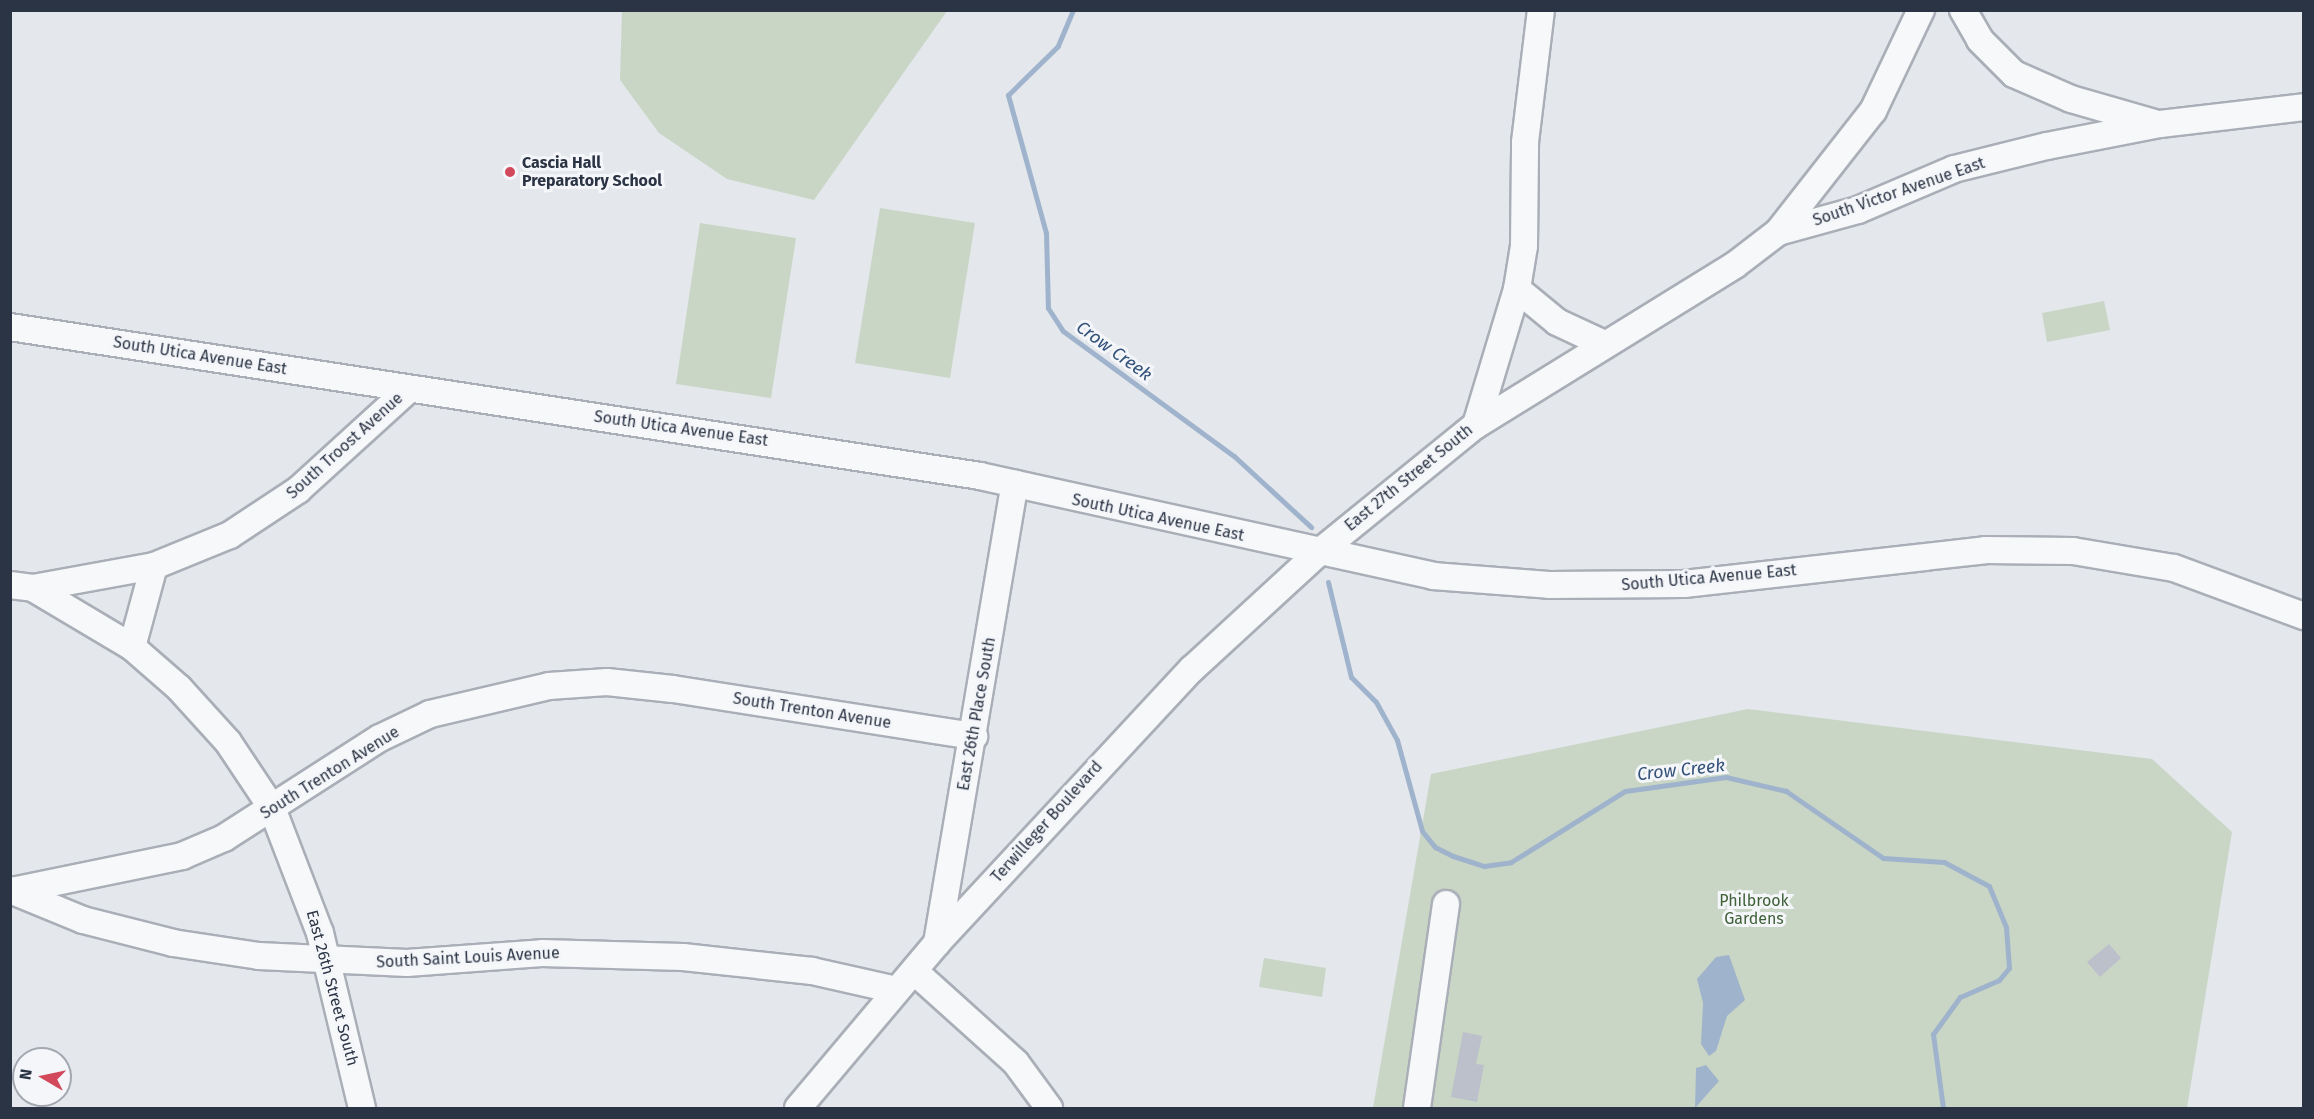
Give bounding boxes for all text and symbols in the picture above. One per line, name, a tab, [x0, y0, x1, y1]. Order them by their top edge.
place label: Cascia Hall Preparatory School	[522, 153, 662, 191]
street label: South Victor Avenue East	[1810, 154, 1988, 230]
marker: Cascia Hall Preparatory School	[503, 165, 517, 179]
water label: Crow Creek	[1072, 316, 1156, 386]
street label: South Utica Avenue East	[112, 333, 288, 379]
street label: South Troost Avenue	[283, 389, 407, 503]
street label: South Utica Avenue East	[593, 407, 769, 451]
street label: East 27th Street South	[1341, 421, 1477, 535]
street label: South Utica Avenue East	[1070, 490, 1246, 546]
street label: South Utica Avenue East	[1621, 561, 1797, 595]
street label: East 26th Place South	[954, 636, 1000, 792]
street label: South Trenton Avenue	[732, 689, 892, 733]
street label: South Trenton Avenue	[257, 722, 403, 824]
water label: Crow Creek	[1636, 755, 1726, 785]
street label: Terwilleger Boulevard	[987, 757, 1107, 887]
park label: Philbrook Gardens	[1719, 891, 1789, 929]
street label: East 26th Street South	[302, 908, 362, 1068]
street label: South Saint Louis Avenue	[376, 944, 560, 972]
north arrow	[12, 1047, 72, 1107]
text: N	[15, 1068, 36, 1081]

